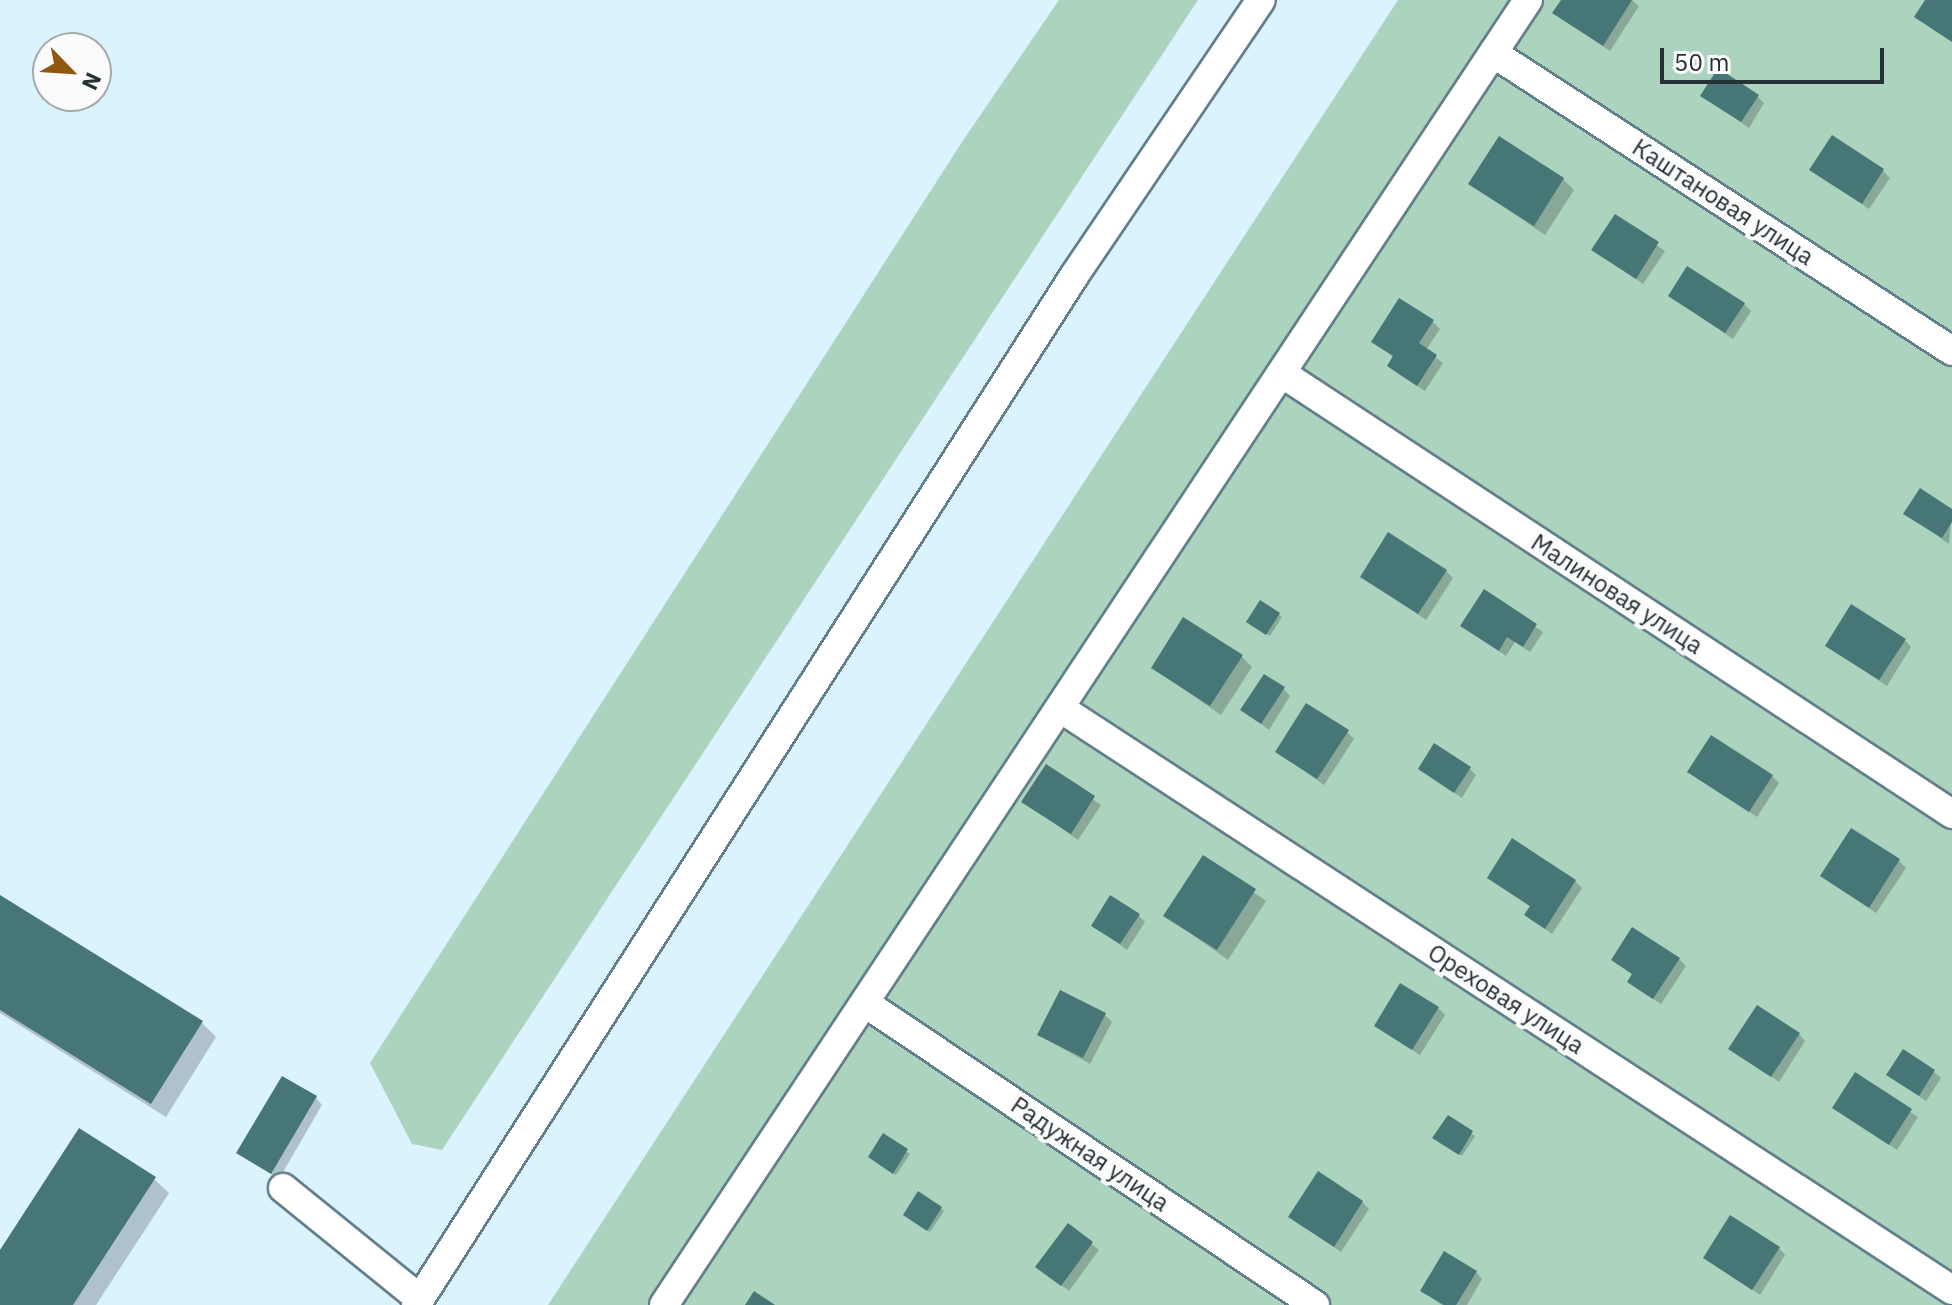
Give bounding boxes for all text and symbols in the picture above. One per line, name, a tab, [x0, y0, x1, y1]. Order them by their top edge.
north arrow	[32, 32, 112, 112]
scale bar	[1664, 32, 1888, 82]
text: 50 m	[1674, 46, 1729, 78]
text: N	[76, 68, 109, 95]
street label: Каштановая улица	[1627, 133, 1819, 271]
street label: Малиновая улица	[1526, 528, 1708, 660]
street label: Ореховая улица	[1423, 938, 1589, 1060]
street label: Радужная улица	[1006, 1091, 1174, 1217]

